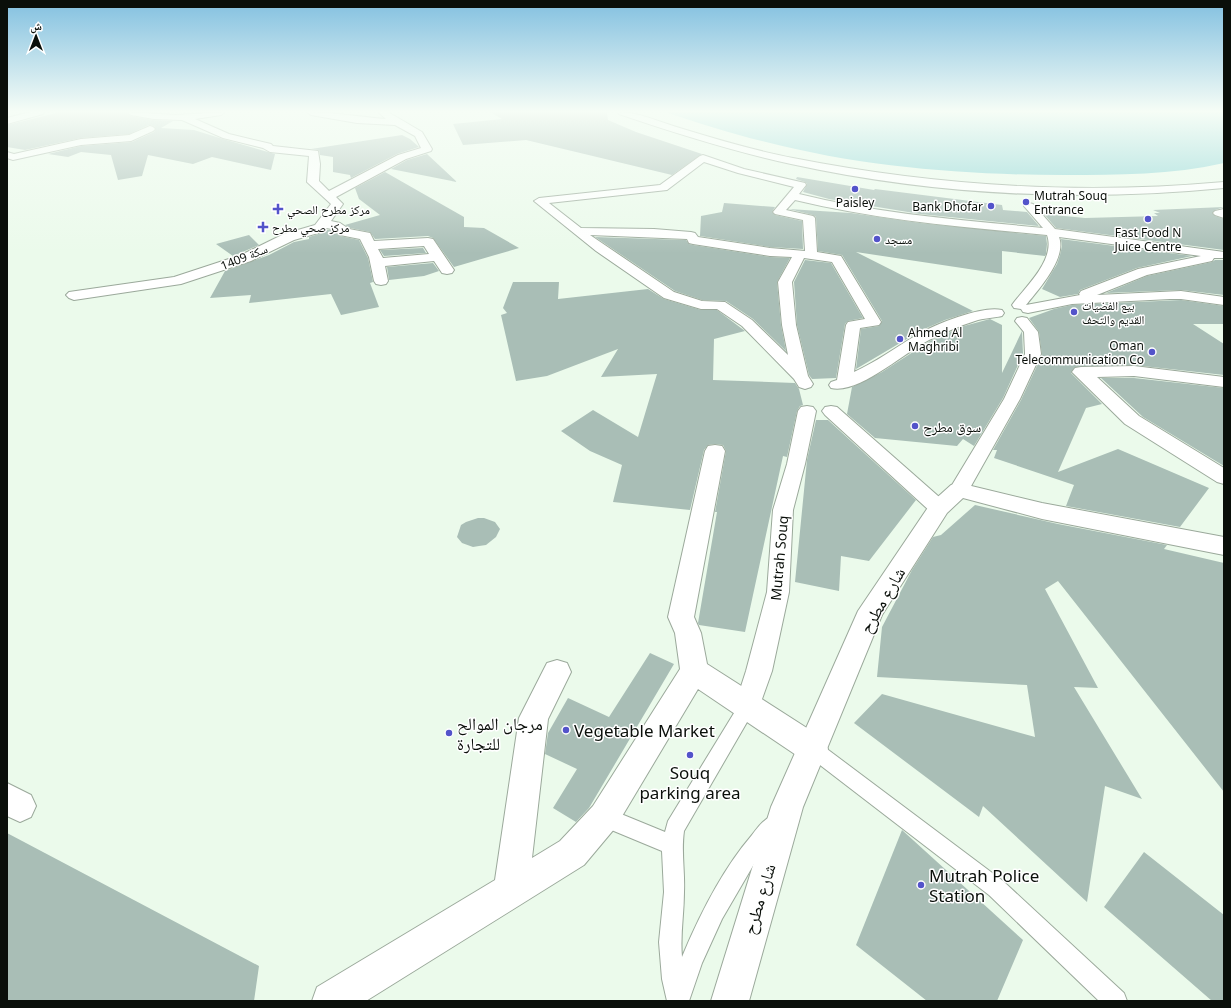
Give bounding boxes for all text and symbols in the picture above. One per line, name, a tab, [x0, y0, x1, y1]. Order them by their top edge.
north arrow	[16, 16, 56, 56]
text: ش	[30, 18, 42, 34]
marker: Paisley	[850, 184, 860, 194]
place label: Mutrah Souq Entrance	[1034, 187, 1107, 218]
place label: Paisley	[836, 194, 875, 211]
marker: Mutrah Souq Entrance	[1021, 197, 1031, 207]
place label: Bank Dhofar	[912, 198, 983, 215]
place label: مركز مطرح الصحي	[287, 201, 370, 220]
marker: Bank Dhofar	[986, 201, 996, 211]
marker: مركز مطرح الصحي	[272, 203, 284, 215]
marker: Fast Food N Juice Centre	[1143, 214, 1153, 224]
place label: مركز صحي مطرح	[272, 219, 350, 238]
marker: مركز صحي مطرح	[257, 221, 269, 233]
place label: Fast Food N Juice Centre	[1113, 224, 1182, 255]
place label: مسجد	[885, 231, 912, 248]
marker: مسجد	[872, 234, 882, 244]
street label: 1409 سكة	[218, 240, 270, 274]
place label: بيع الفضيات القديم والتحف	[1082, 297, 1145, 328]
marker: بيع الفضيات القديم والتحف	[1069, 307, 1079, 317]
place label: Ahmed Al Maghribi	[908, 324, 962, 355]
marker: Ahmed Al Maghribi	[895, 334, 905, 344]
place label: Oman Telecommunication Co	[1016, 337, 1144, 368]
marker: Oman Telecommunication Co	[1147, 347, 1157, 357]
place label: سوق مطرح	[923, 417, 981, 437]
marker: سوق مطرح	[910, 421, 920, 431]
street label: Mutrah Souq	[766, 515, 792, 601]
street label: شارع مطرح	[854, 563, 911, 638]
place label: مرجان الموالح للتجارة	[457, 712, 543, 755]
place label: Vegetable Market	[574, 719, 715, 742]
marker: Vegetable Market	[561, 725, 571, 735]
marker: مرجان الموالح للتجارة	[444, 728, 454, 738]
marker: Souq parking area	[685, 750, 695, 760]
place label: Souq parking area	[639, 761, 741, 804]
street label: شارع مطرح	[737, 861, 782, 938]
place label: Mutrah Police Station	[929, 864, 1039, 907]
marker: Mutrah Police Station	[916, 880, 926, 890]

